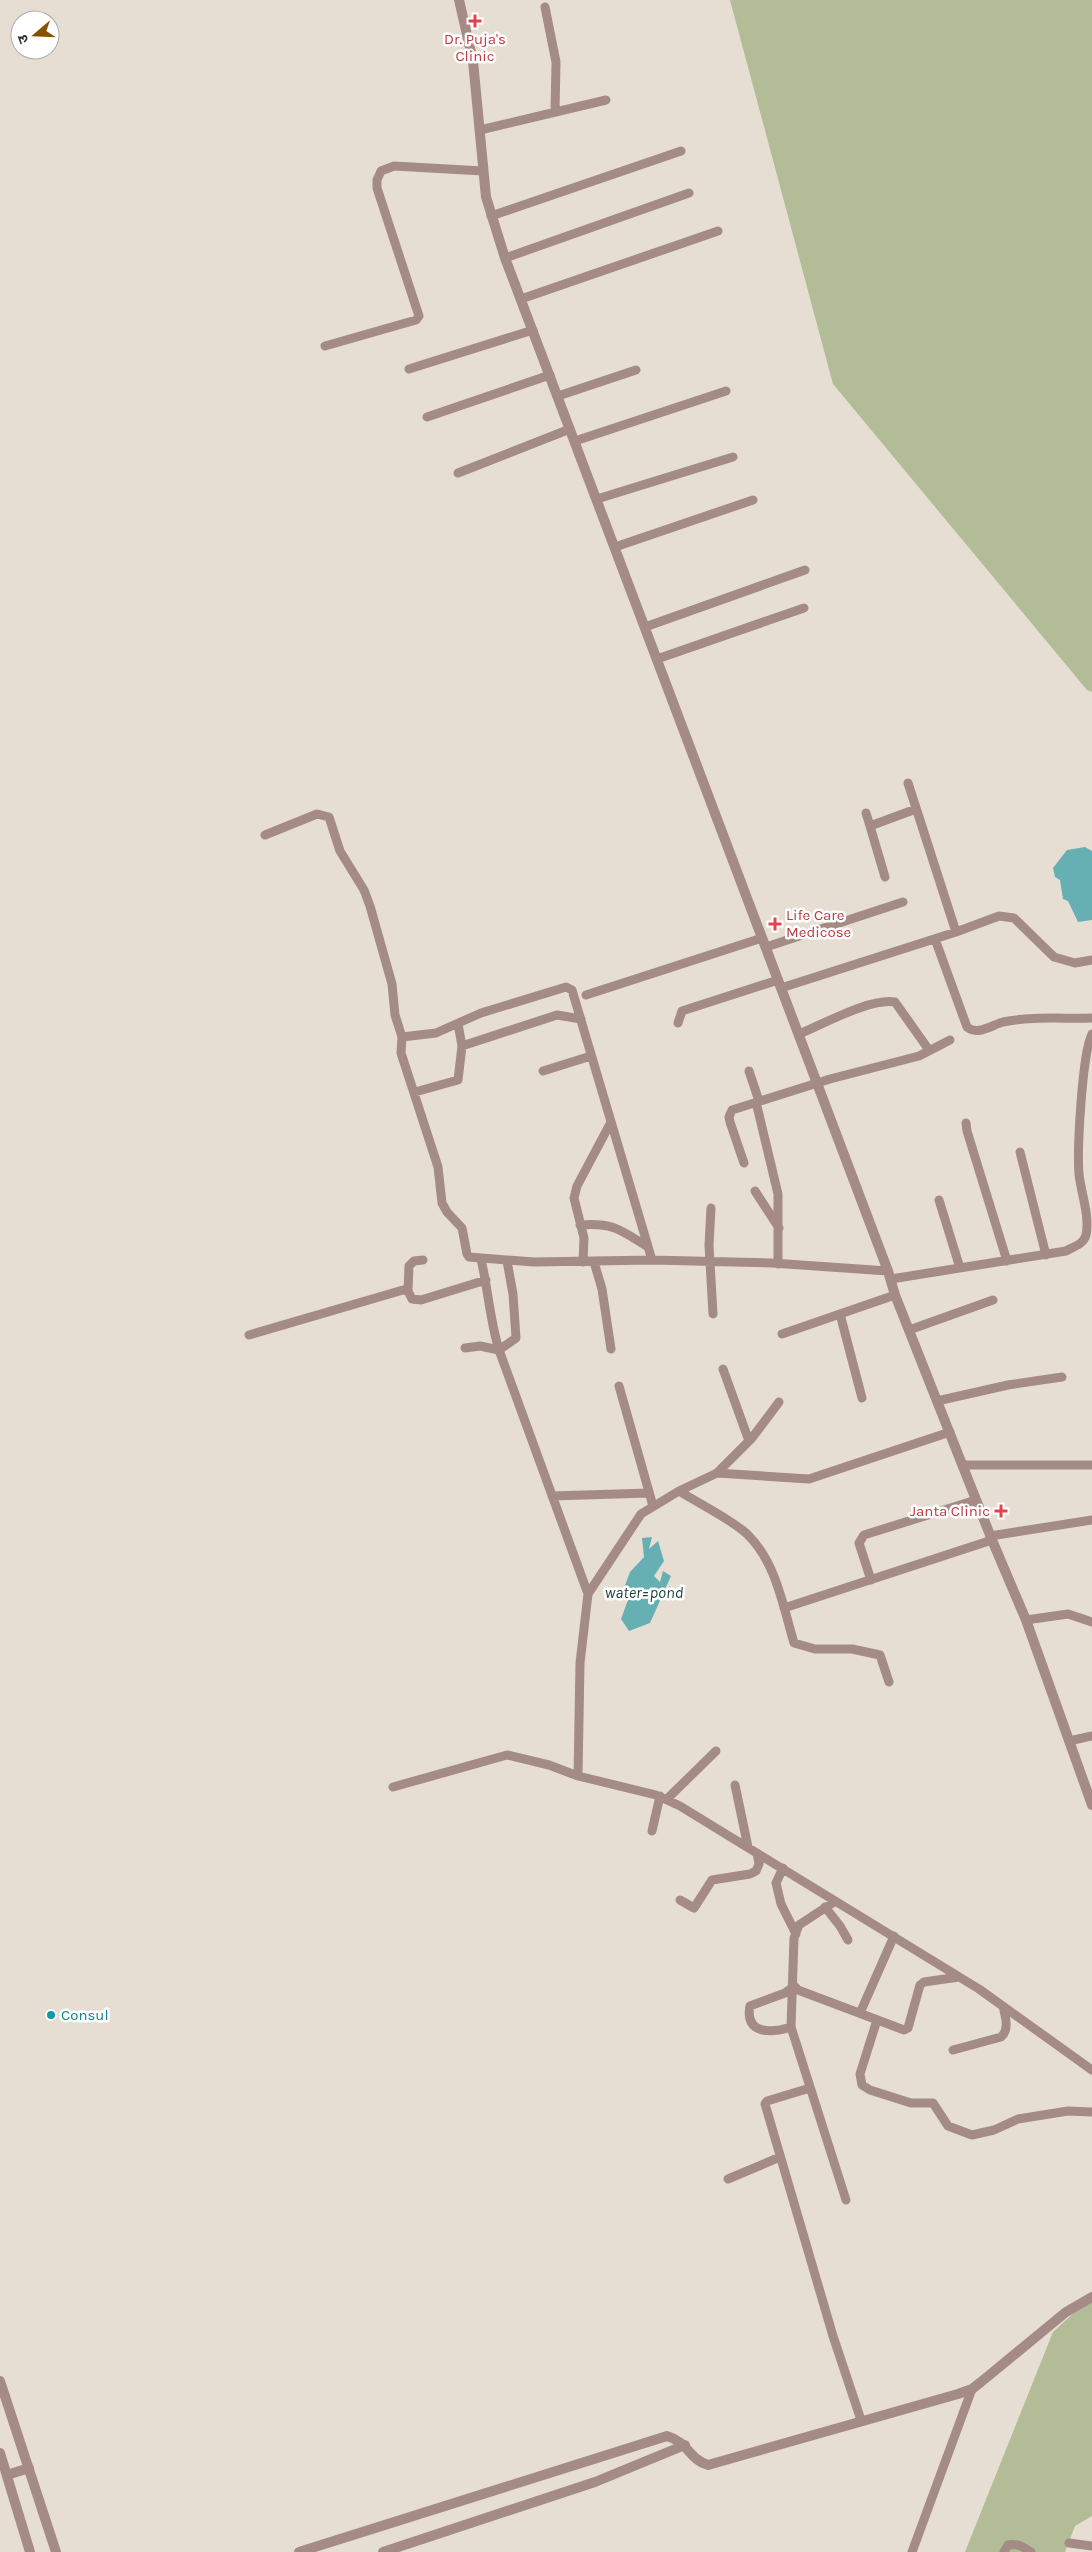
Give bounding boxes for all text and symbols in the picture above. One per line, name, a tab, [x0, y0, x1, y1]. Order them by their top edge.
north arrow	[10, 10, 60, 60]
marker: Dr. Puja's Clinic	[468, 14, 482, 28]
place label: Dr. Puja's Clinic	[444, 30, 506, 65]
text: उ	[14, 32, 33, 46]
place label: Life Care Medicose	[786, 906, 851, 941]
marker: Life Care Medicose	[768, 917, 782, 931]
place label: Janta Clinic	[910, 1502, 990, 1520]
marker: Janta Clinic	[994, 1504, 1008, 1518]
water label: water=pond	[605, 1583, 684, 1602]
place label: Consul	[61, 2006, 109, 2024]
marker: Consul	[45, 2009, 57, 2021]

